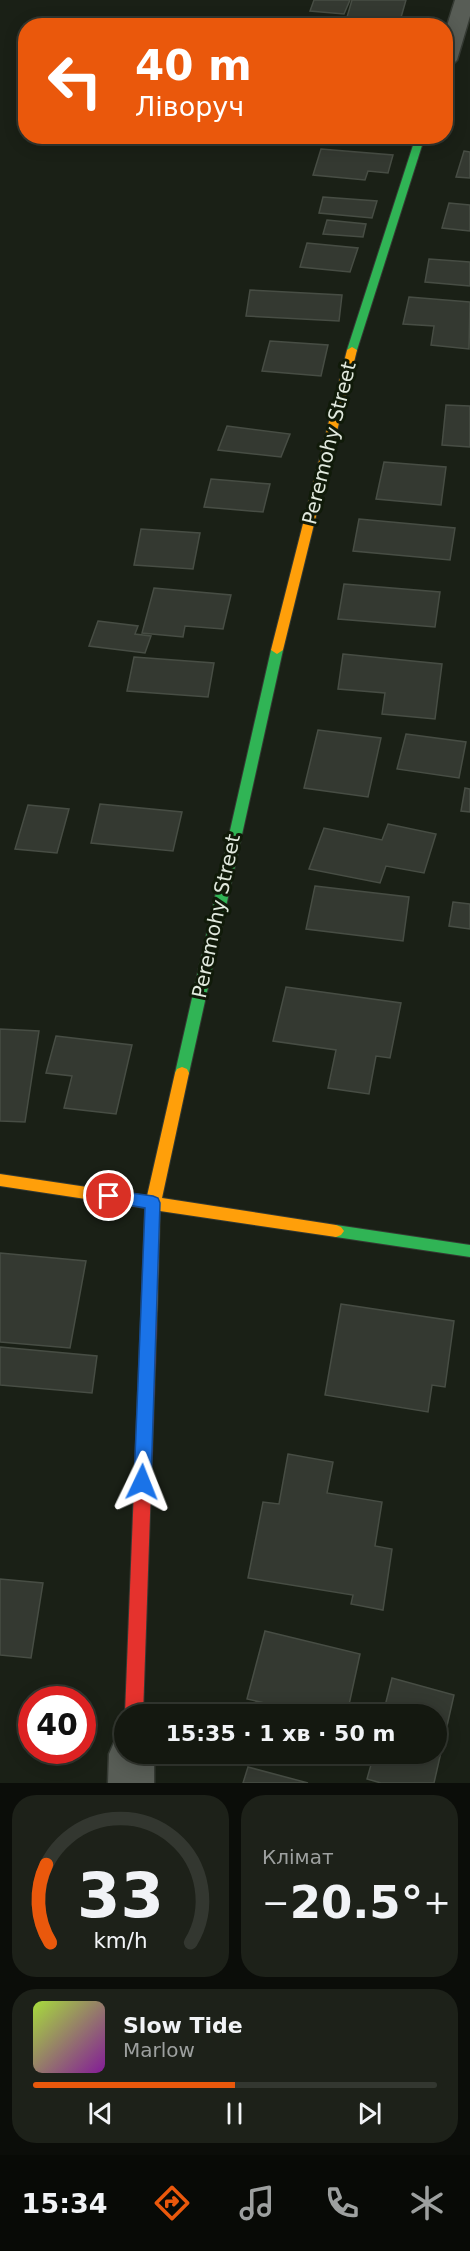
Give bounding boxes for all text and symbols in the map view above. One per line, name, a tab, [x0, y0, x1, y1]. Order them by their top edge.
text: 40 m	[135, 41, 252, 90]
icon: left	[36, 42, 114, 120]
text: Ліворуч	[135, 91, 244, 122]
street label: Peremohy Street	[297, 359, 361, 527]
street label: Peremohy Street	[187, 832, 245, 1000]
pin	[83, 1170, 134, 1221]
icon: arrive	[92, 1179, 125, 1212]
position arrow	[110, 1450, 174, 1514]
speed limit sign: 40	[18, 1686, 96, 1764]
text: 15:35 · 1 хв · 50 m	[166, 1721, 395, 1746]
text: Клімат	[262, 1845, 334, 1869]
text: 33	[77, 1859, 164, 1932]
text: 20.5°	[290, 1876, 423, 1929]
text: −	[262, 1883, 290, 1922]
text: +	[423, 1883, 451, 1922]
text: km/h	[93, 1928, 148, 1953]
text: Slow Tide	[123, 2013, 243, 2038]
text: Marlow	[123, 2038, 195, 2062]
icon: previous	[84, 2097, 117, 2130]
icon: pause	[218, 2097, 251, 2130]
icon: next	[353, 2097, 386, 2130]
icon: directions	[151, 2182, 193, 2224]
icon: music	[236, 2182, 278, 2224]
icon: phone	[321, 2182, 363, 2224]
icon: climate	[406, 2182, 448, 2224]
text: 15:34	[22, 2188, 108, 2219]

